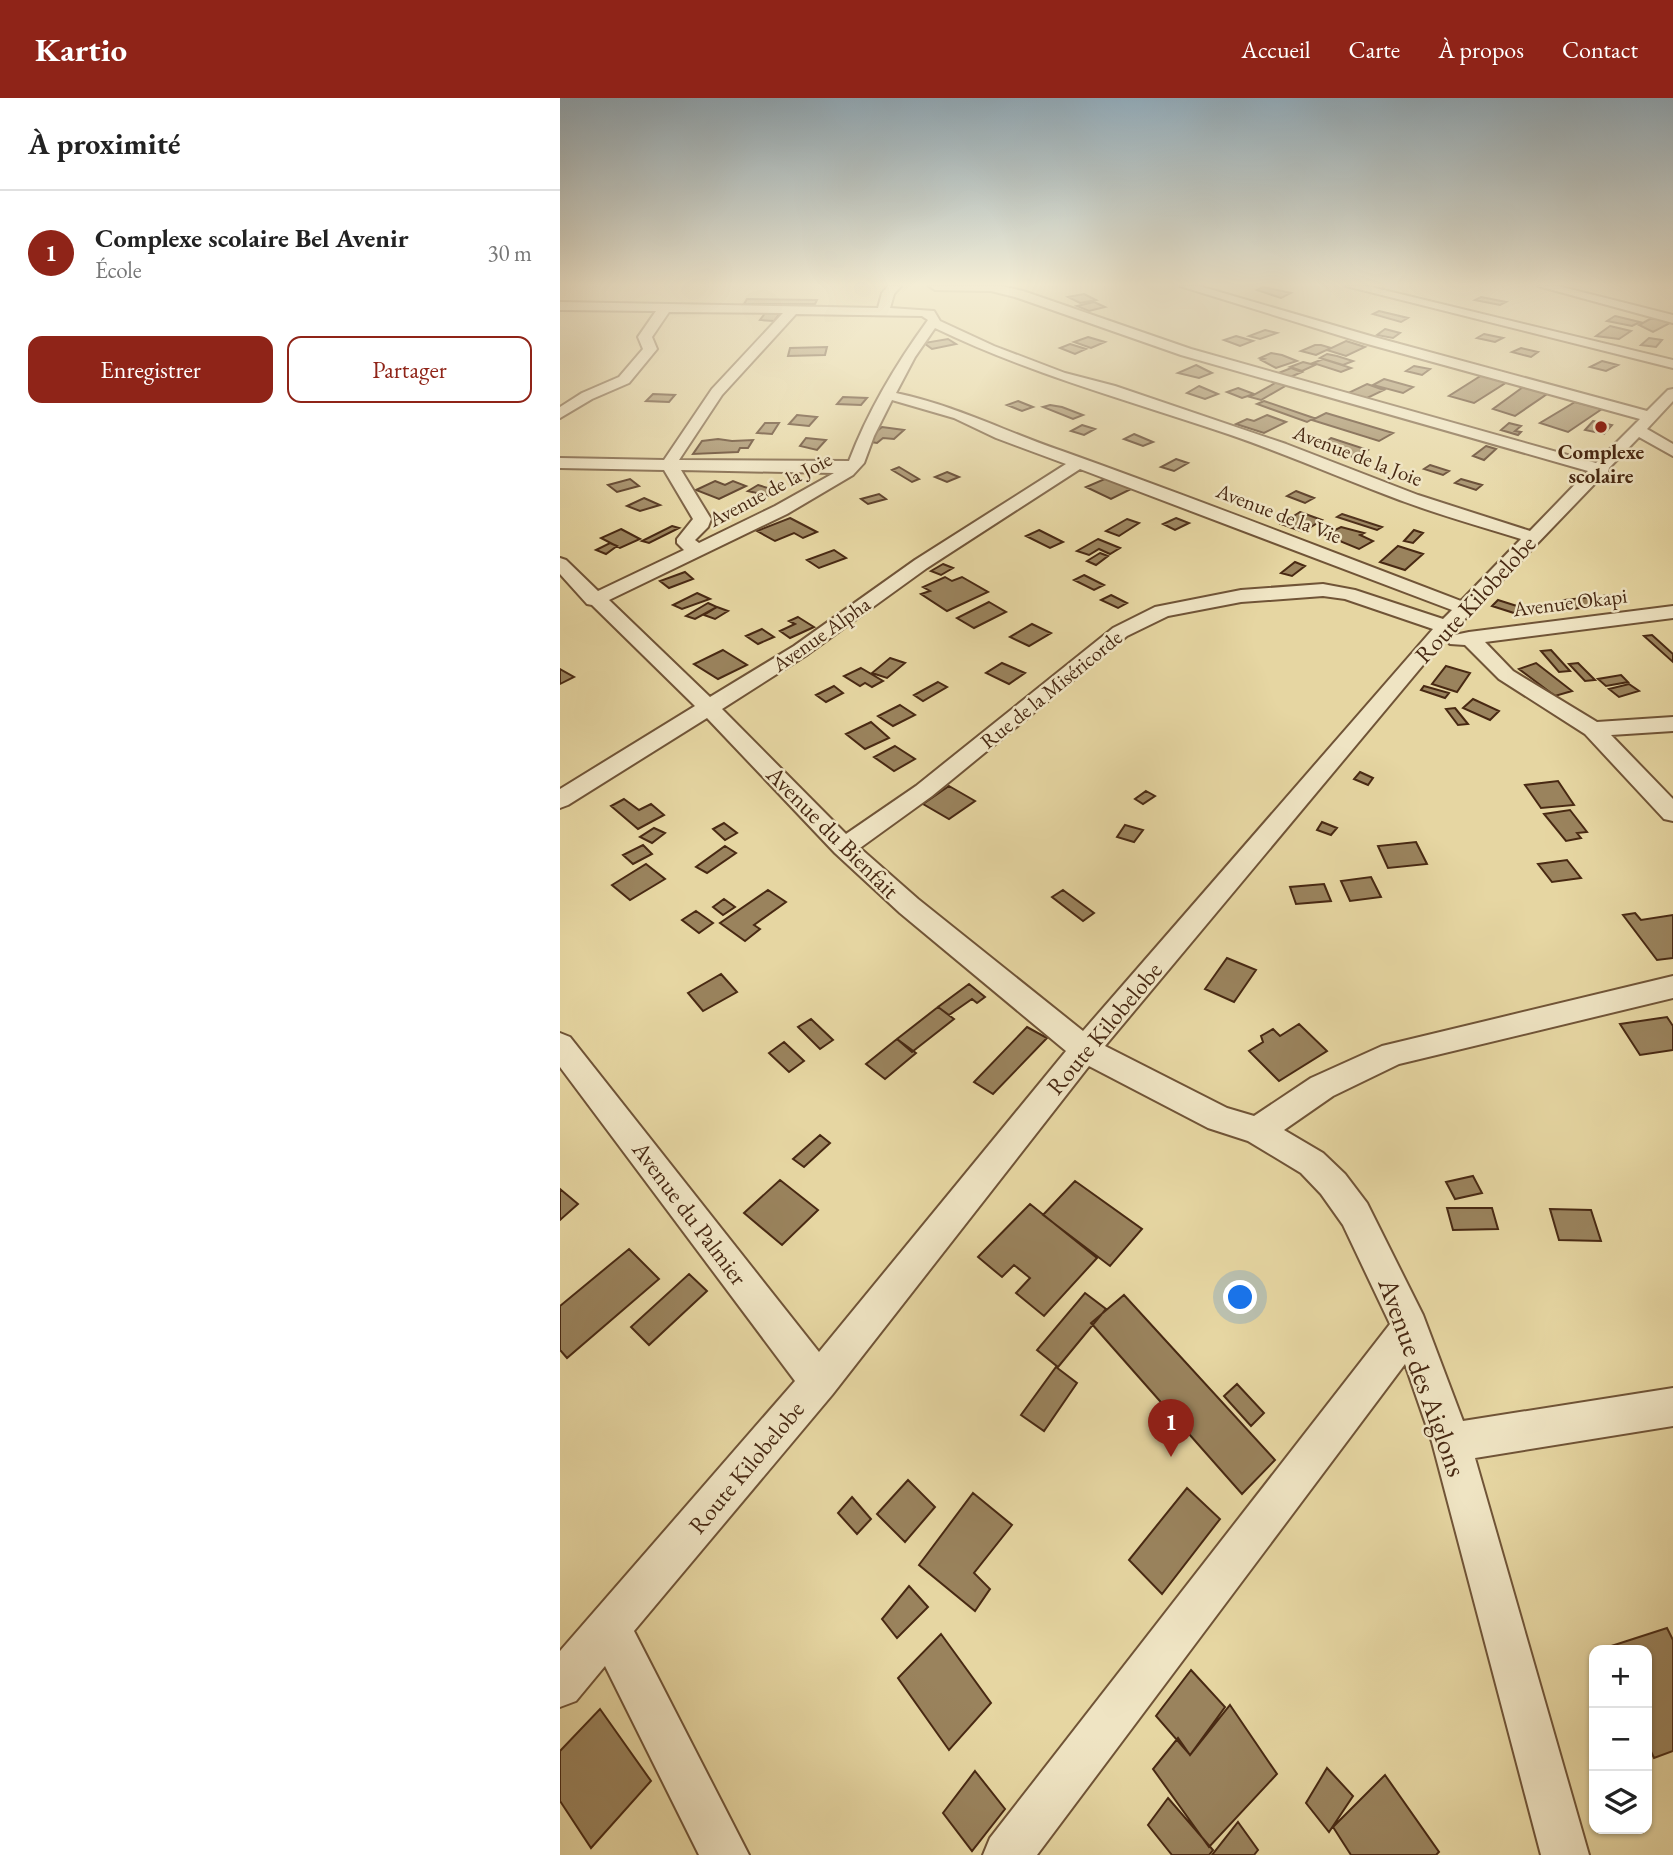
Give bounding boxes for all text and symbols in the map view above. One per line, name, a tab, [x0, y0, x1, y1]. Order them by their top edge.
text: Kartio	[35, 28, 127, 71]
text: Accueil	[1241, 34, 1311, 65]
text: Carte	[1349, 34, 1400, 65]
text: À propos	[1438, 34, 1524, 65]
text: Contact	[1562, 34, 1638, 65]
text: À proximité	[28, 124, 180, 163]
text: Complexe scolaire Bel Avenir	[95, 221, 408, 255]
text: 1	[45, 238, 57, 268]
text: 30 m	[487, 238, 532, 268]
text: École	[95, 255, 142, 285]
button: Enregistrer	[28, 336, 273, 403]
button: Partager	[287, 336, 532, 403]
street label: Avenue de la Joie	[1289, 418, 1426, 492]
marker: Complexe scolaire	[1593, 419, 1609, 435]
place label: Complexe scolaire	[1558, 438, 1645, 489]
street label: Avenue de la Joie	[703, 445, 836, 533]
street label: Avenue de la Vie	[1212, 476, 1346, 549]
street label: Route Kilobelobe	[1408, 528, 1542, 670]
street label: Avenue Okapi	[1510, 582, 1629, 623]
street label: Avenue Alpha	[766, 590, 876, 678]
street label: Rue de la Miséricorde	[975, 624, 1127, 754]
street label: Avenue du Bienfait	[759, 758, 906, 905]
street label: Route Kilobelobe	[1039, 955, 1169, 1101]
street label: Avenue du Palmier	[625, 1134, 754, 1291]
street label: Avenue des Aiglons	[1370, 1272, 1476, 1481]
your location	[1223, 1280, 1257, 1314]
street label: Route Kilobelobe	[681, 1394, 811, 1540]
pin: 1	[1148, 1399, 1194, 1457]
map controls	[1589, 1645, 1652, 1834]
button: +	[1589, 1645, 1652, 1708]
button: −	[1589, 1708, 1652, 1771]
button: layers	[1589, 1771, 1652, 1834]

